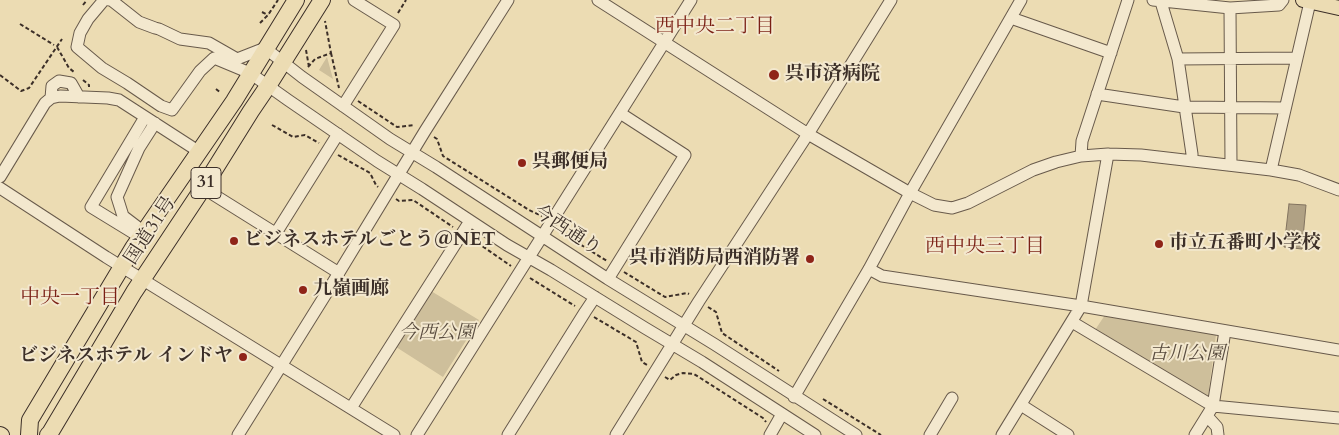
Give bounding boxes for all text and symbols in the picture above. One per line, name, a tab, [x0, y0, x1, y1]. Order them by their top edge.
district label: 西中央二丁目	[655, 15, 775, 39]
place label: 呉市済病院	[785, 64, 880, 86]
marker: 呉市済病院	[767, 68, 781, 82]
place label: 呉郵便局	[532, 152, 608, 174]
marker: 呉郵便局	[516, 157, 528, 169]
road number: 31	[191, 168, 221, 198]
street label: 国道31号	[121, 193, 181, 269]
street label: 今西通り	[529, 201, 605, 261]
place label: ビジネスホテルごとう＠NET	[244, 230, 496, 252]
place label: 市立五番町小学校	[1169, 233, 1321, 255]
marker: ビジネスホテルごとう＠NET	[228, 235, 240, 247]
district label: 西中央三丁目	[925, 235, 1045, 259]
marker: 市立五番町小学校	[1153, 238, 1165, 250]
place label: 呉市消防局西消防署	[629, 248, 800, 270]
marker: 呉市消防局西消防署	[804, 253, 816, 265]
place label: 九嶺画廊	[313, 279, 389, 301]
marker: 九嶺画廊	[297, 284, 309, 296]
district label: 中央一丁目	[20, 286, 120, 310]
park label: 今西公園	[399, 323, 475, 345]
park label: 古川公園	[1149, 344, 1225, 366]
place label: ビジネスホテル インドヤ	[19, 346, 233, 368]
marker: ビジネスホテル インドヤ	[237, 351, 249, 363]

